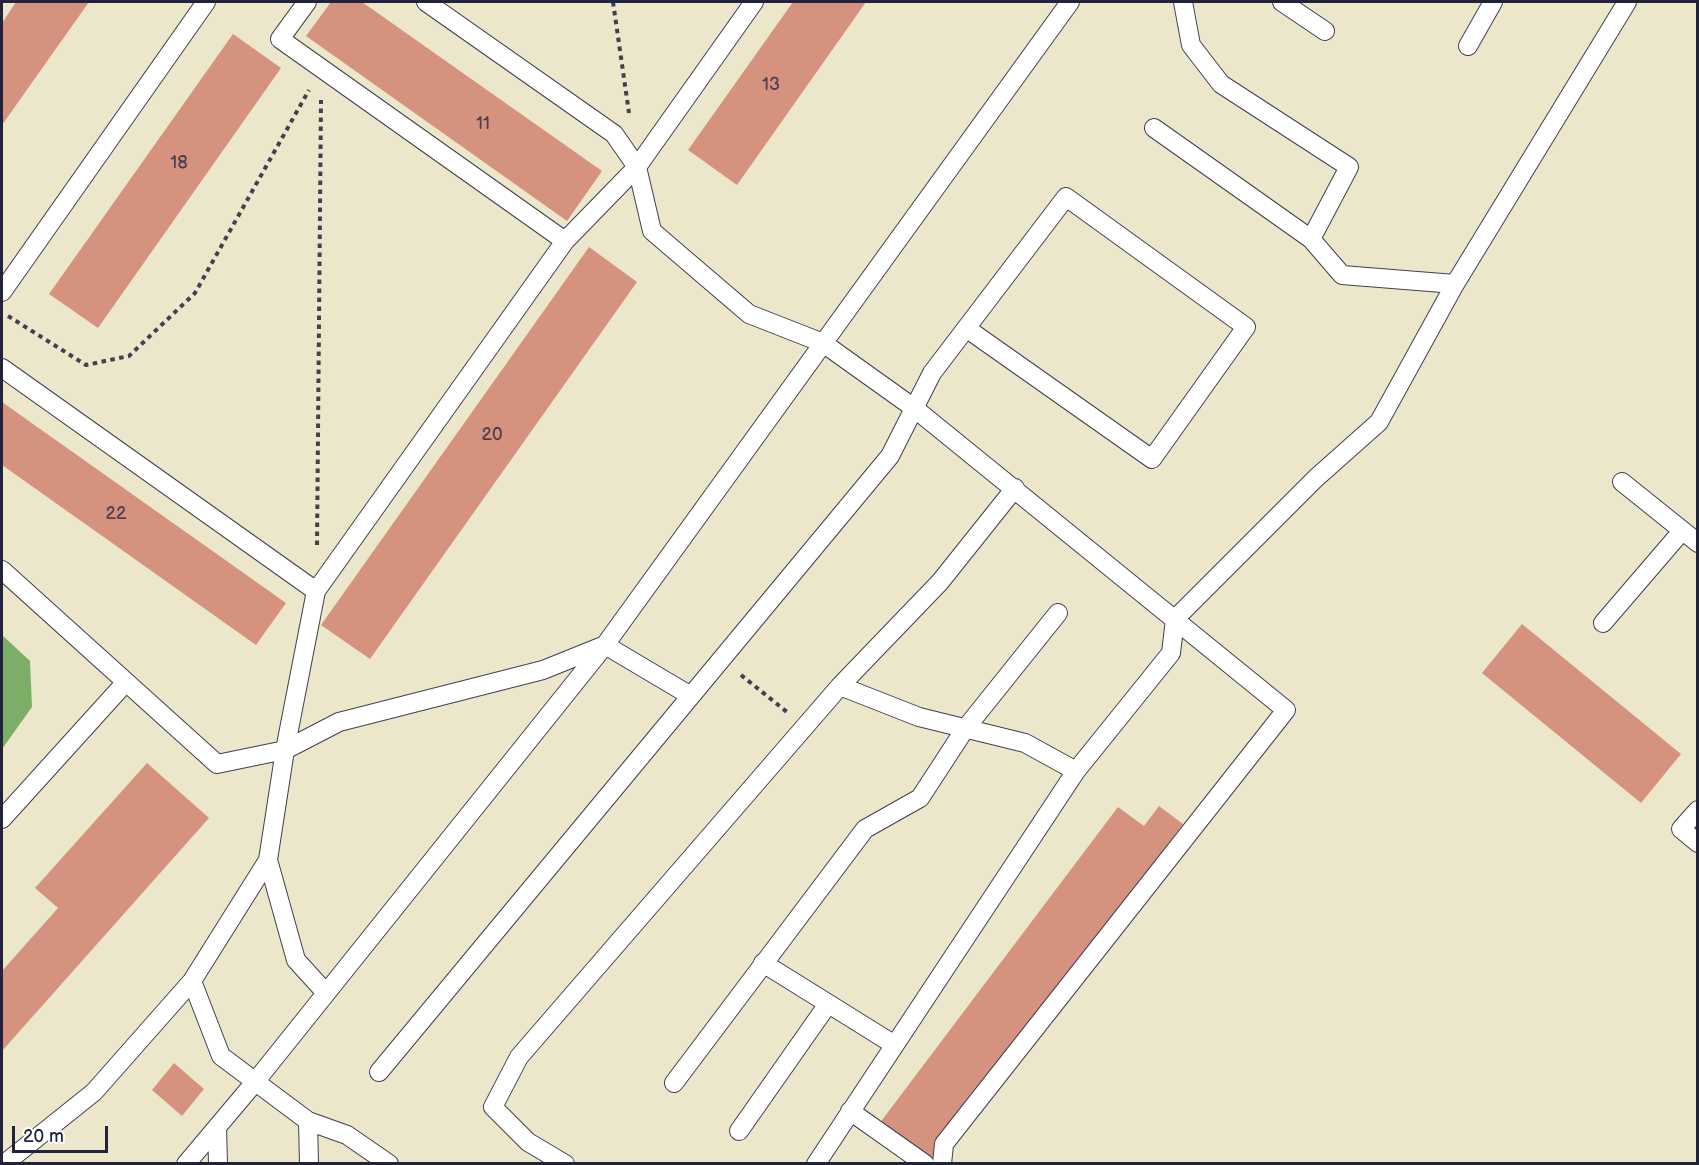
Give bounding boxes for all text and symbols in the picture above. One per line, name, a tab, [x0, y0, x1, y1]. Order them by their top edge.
house number: 13	[762, 74, 780, 96]
house number: 11	[476, 113, 490, 135]
house number: 18	[170, 152, 188, 174]
house number: 20	[481, 424, 503, 446]
house number: 22	[105, 503, 127, 525]
scale bar	[15, 1114, 111, 1152]
text: 20 m	[23, 1126, 64, 1147]

